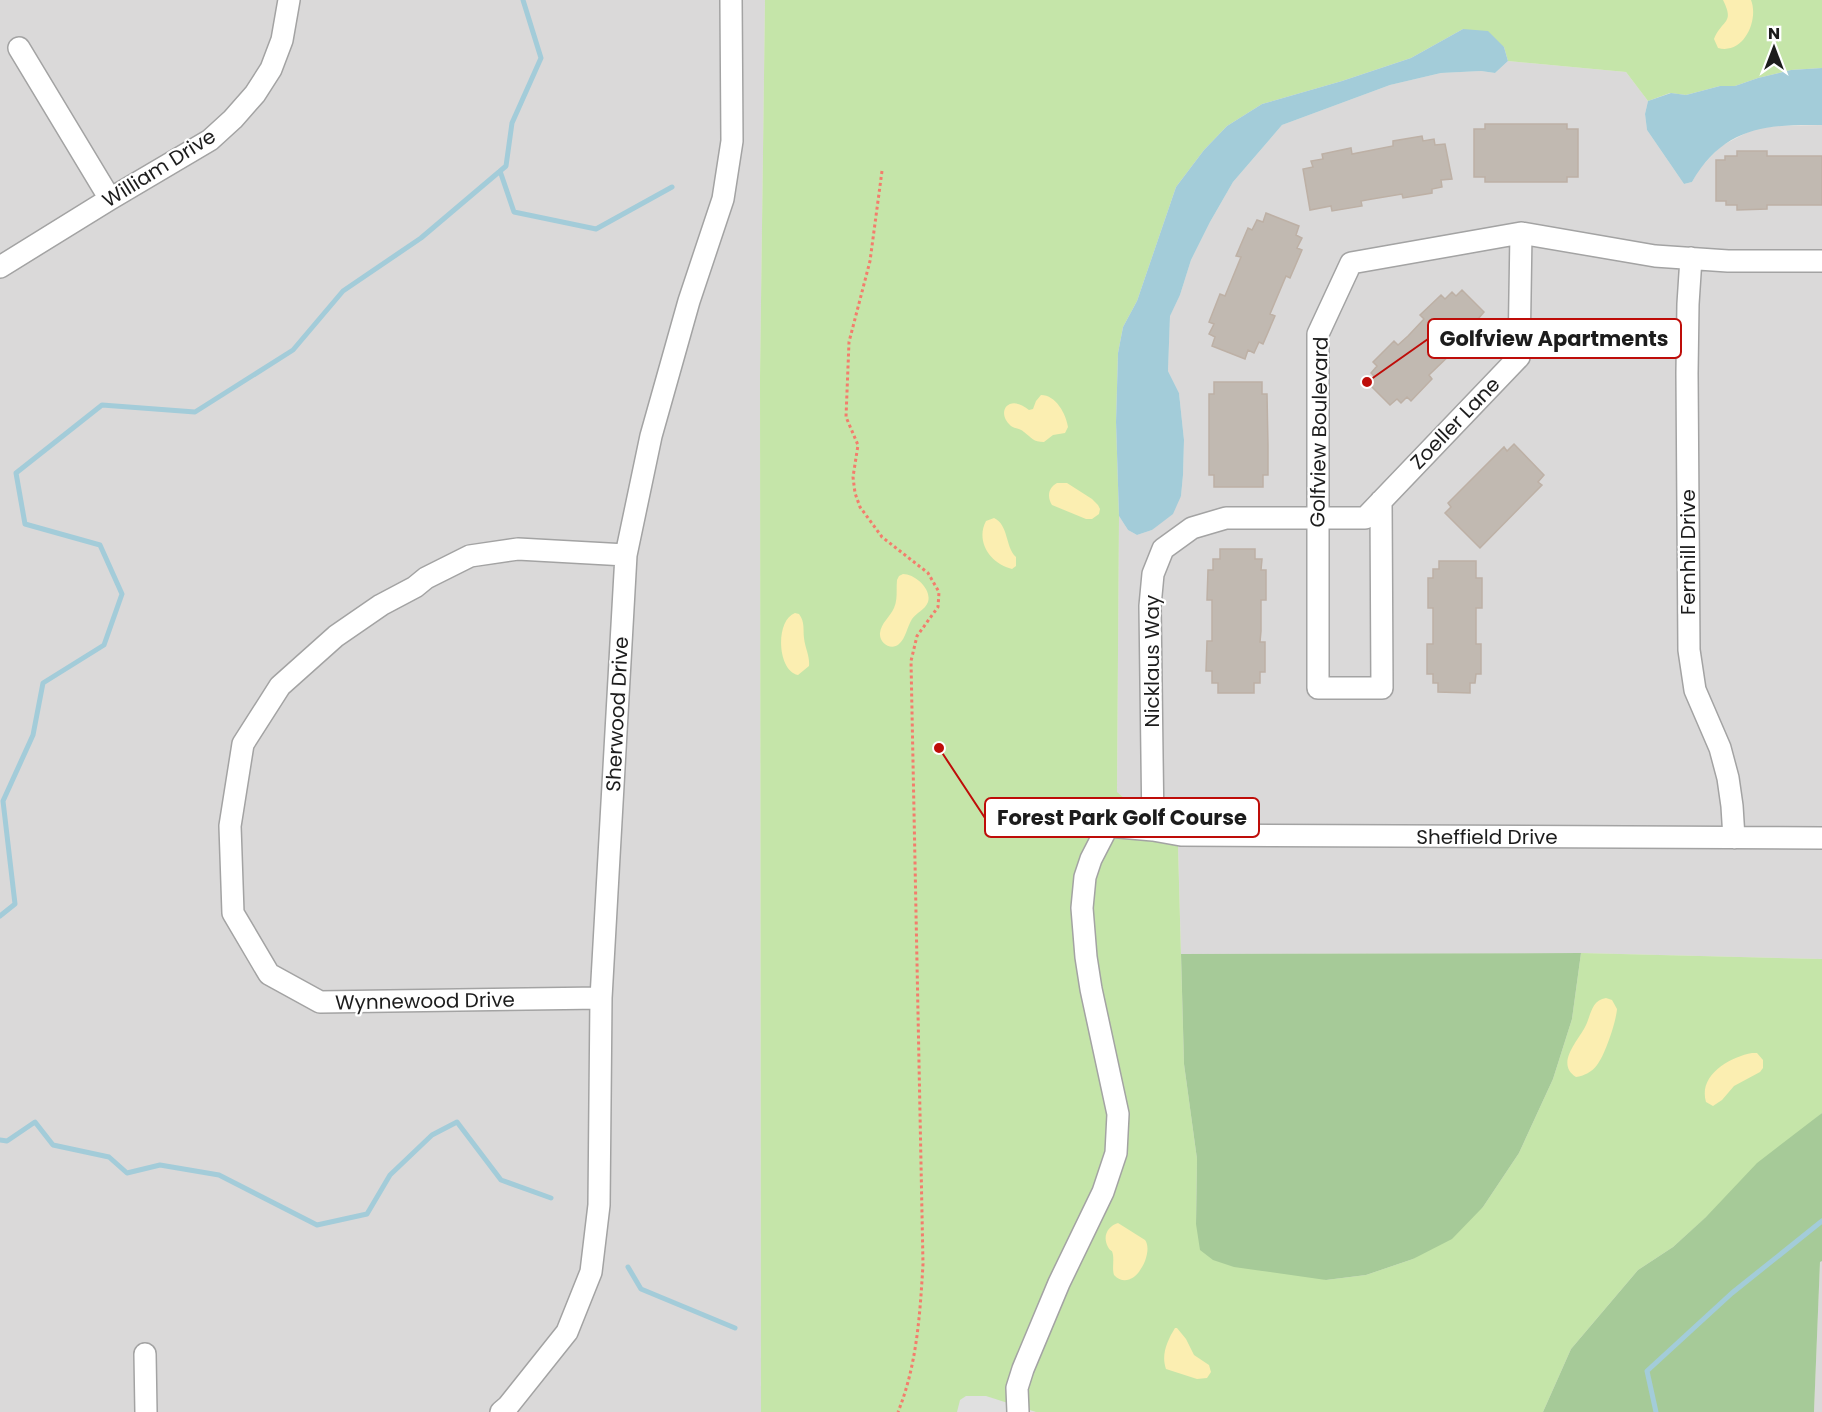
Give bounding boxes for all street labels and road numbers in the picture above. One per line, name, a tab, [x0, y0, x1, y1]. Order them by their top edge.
street label: William Drive	[97, 122, 221, 214]
street label: Golfview Boulevard	[1303, 336, 1335, 528]
street label: Zoeller Lane	[1404, 371, 1506, 475]
street label: Fernhill Drive	[1674, 489, 1702, 615]
street label: Nicklaus Way	[1138, 595, 1166, 727]
street label: Sherwood Drive	[599, 636, 635, 792]
street label: Sheffield Drive	[1416, 823, 1558, 851]
street label: Wynnewood Drive	[335, 985, 515, 1017]

